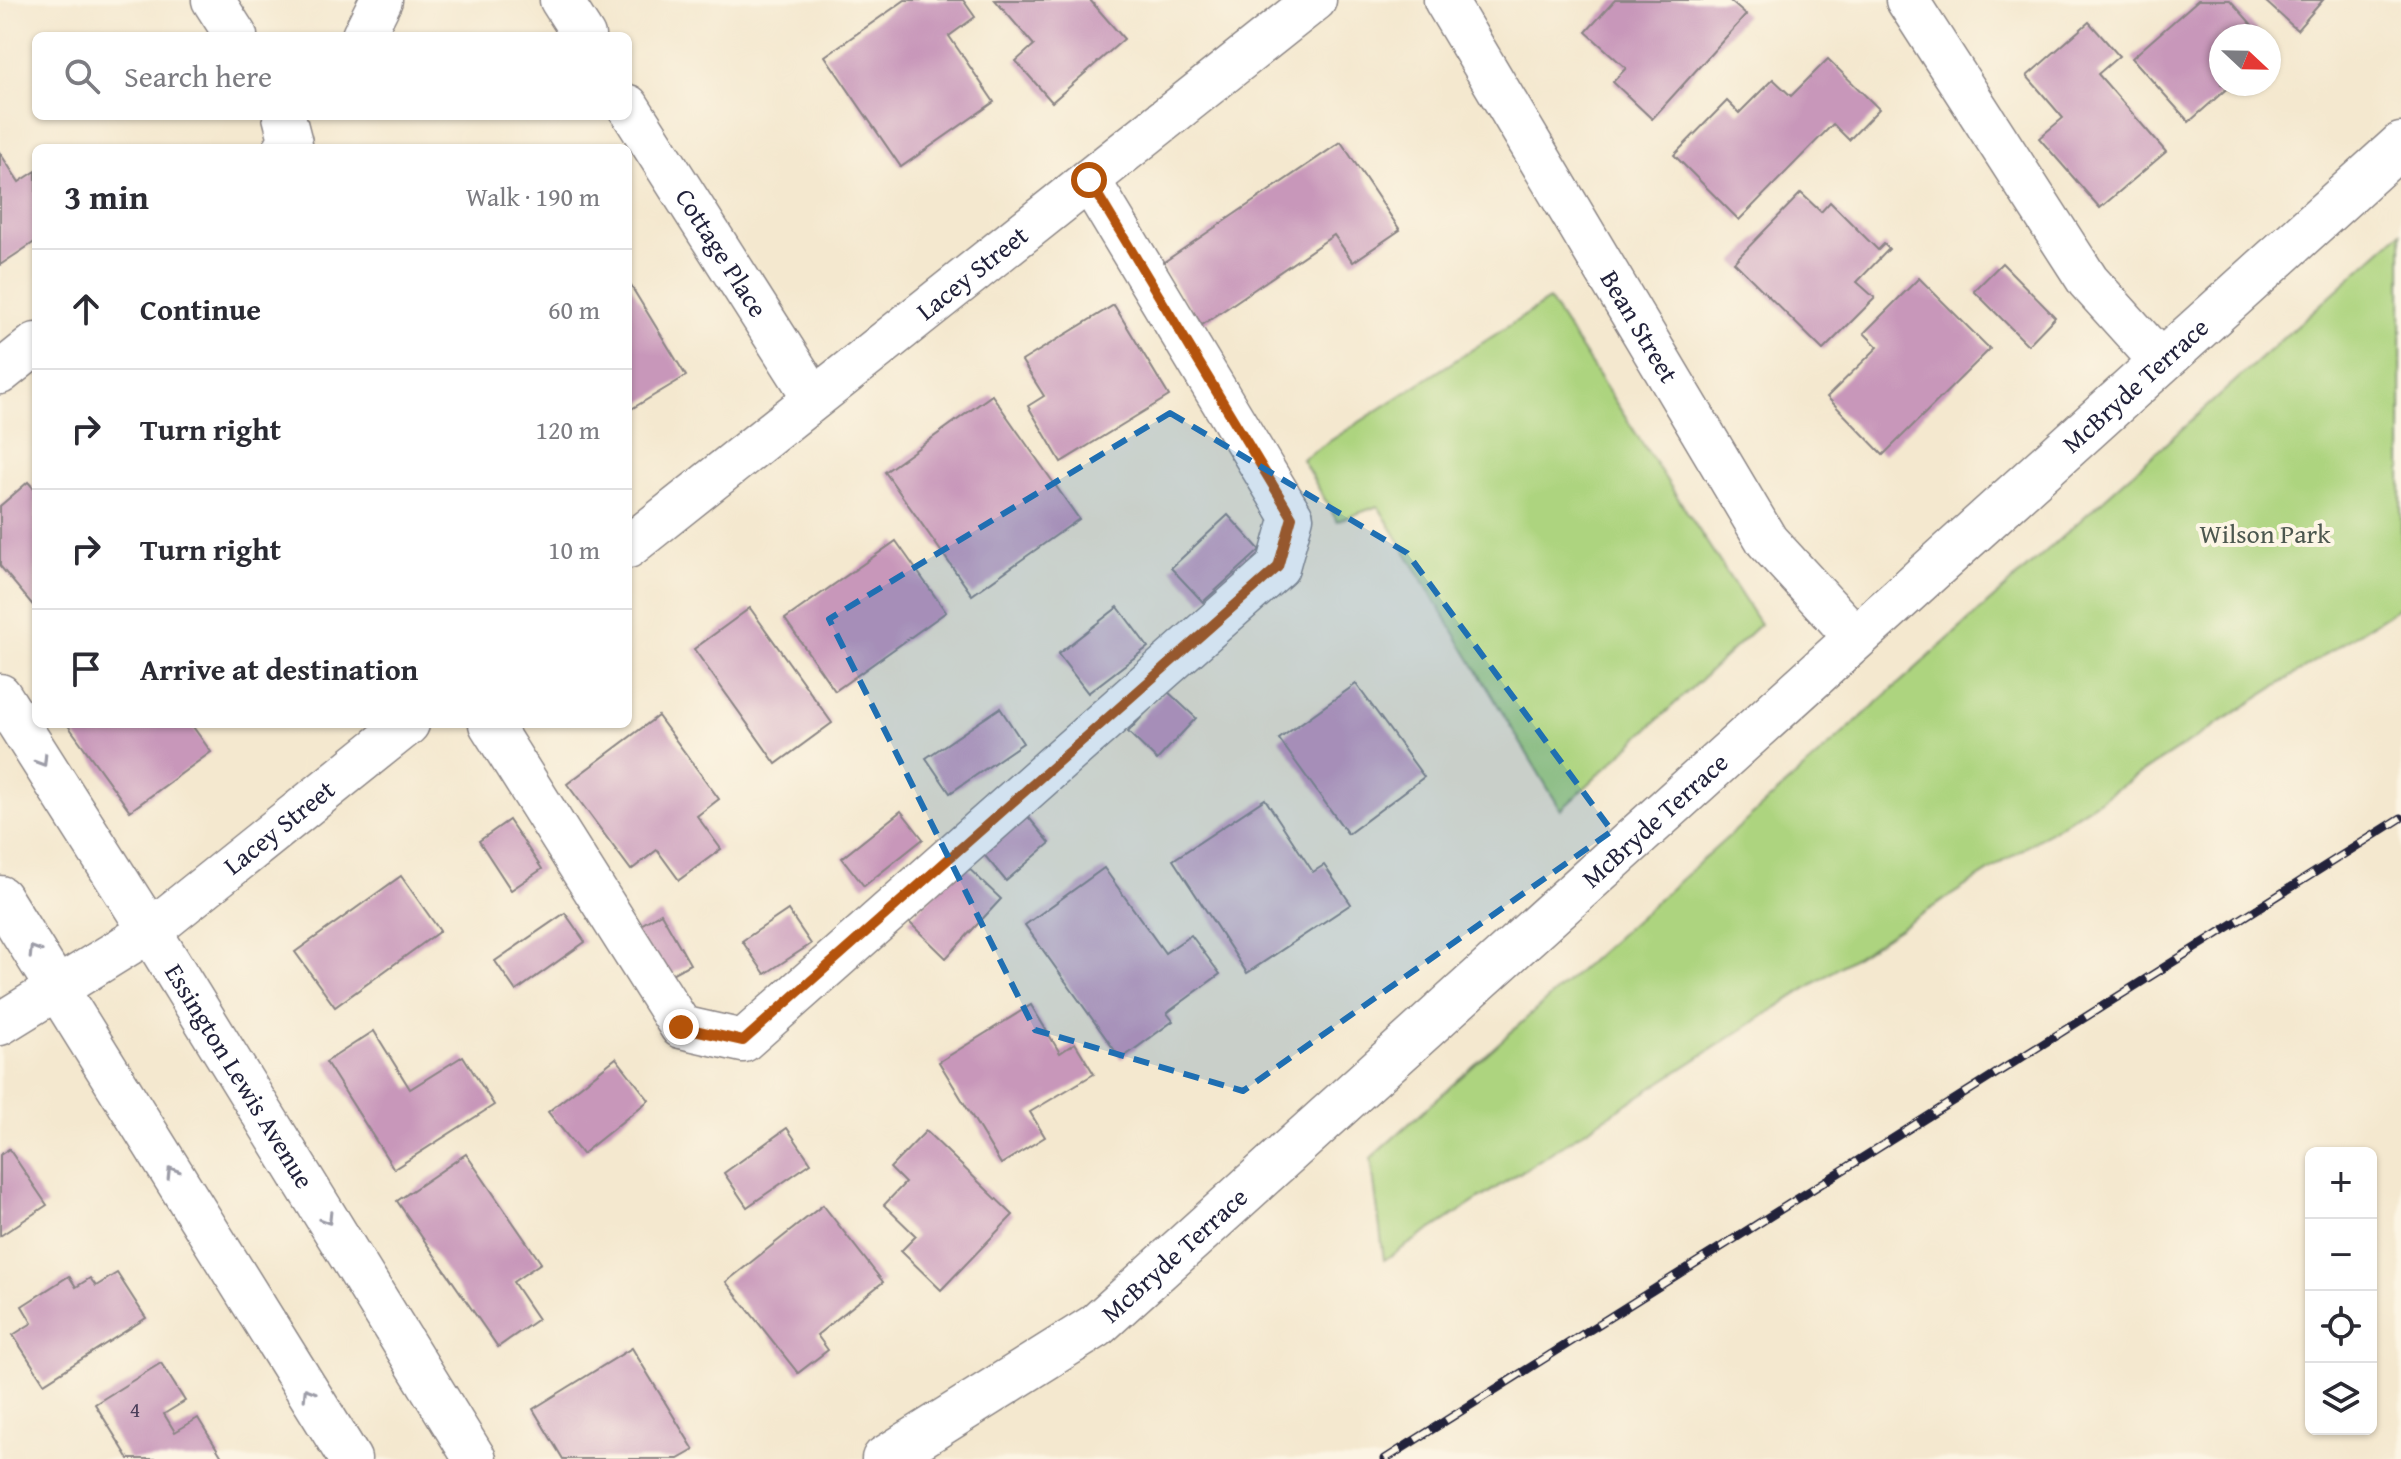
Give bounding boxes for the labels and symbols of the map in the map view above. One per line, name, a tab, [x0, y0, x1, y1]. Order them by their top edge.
north arrow	[2209, 24, 2281, 96]
route start	[1071, 162, 1107, 198]
street label: Cottage Place	[666, 180, 778, 325]
street label: Lacey Street	[908, 216, 1036, 329]
street label: Bean Street	[1591, 262, 1689, 390]
street label: McBryde Terrace	[2053, 308, 2217, 462]
park label: Wilson Park	[2200, 514, 2331, 553]
street label: McBryde Terrace	[1572, 743, 1737, 897]
one-way arrow	[32, 752, 47, 766]
street label: Lacey Street	[215, 770, 343, 884]
one-way arrow	[29, 945, 44, 960]
street label: Essington Lewis Avenue	[155, 956, 324, 1196]
route end	[663, 1009, 699, 1045]
one-way arrow	[166, 1166, 181, 1180]
street label: McBryde Terrace	[1092, 1178, 1256, 1332]
one-way arrow	[317, 1210, 333, 1225]
one-way arrow	[303, 1387, 318, 1402]
house number: 4	[130, 1393, 140, 1425]

